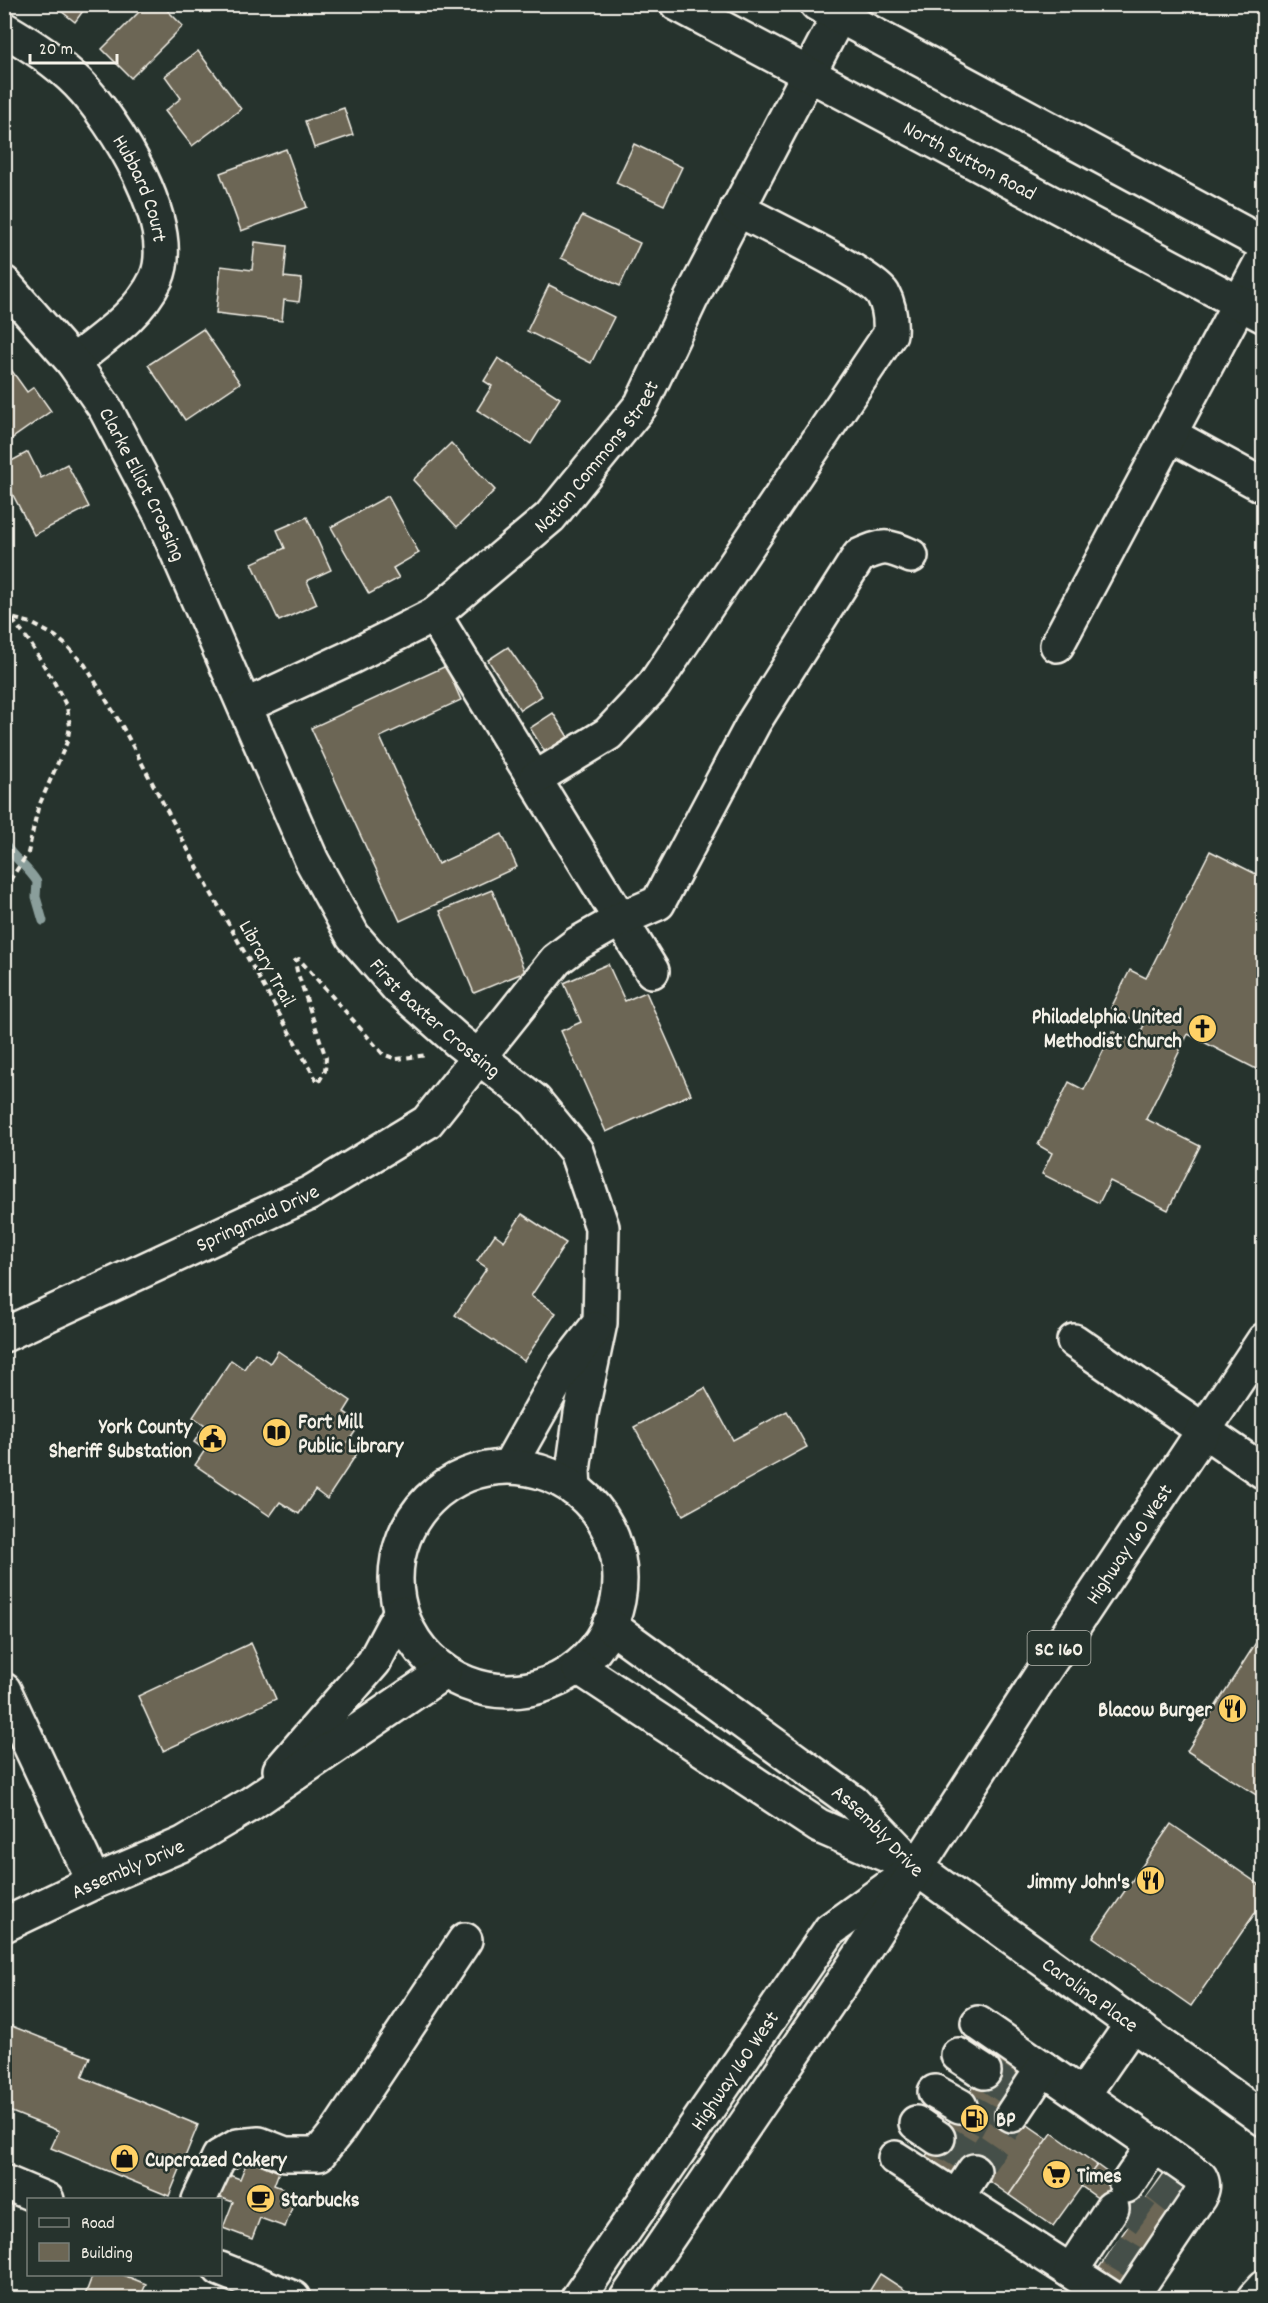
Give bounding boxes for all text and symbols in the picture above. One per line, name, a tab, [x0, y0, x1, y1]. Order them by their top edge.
scale bar	[30, 27, 117, 65]
text: 20 m	[39, 38, 73, 63]
street label: North Sutton Road	[897, 115, 1041, 210]
street label: Hubbard Court	[103, 130, 173, 244]
street label: Nation Commons Street	[529, 376, 669, 542]
street label: Clarke Elliot Crossing	[89, 403, 192, 567]
street label: Library Trail	[229, 916, 302, 1013]
street label: First Baxter Crossing	[361, 953, 506, 1087]
place label: Philadelphia United Methodist Church	[1032, 1004, 1182, 1058]
church icon: Philadelphia United Methodist Church	[1187, 1012, 1219, 1044]
street label: Springmaid Drive	[192, 1179, 326, 1262]
place label: Fort Mill Public Library	[298, 1409, 405, 1463]
place label: York County Sheriff Substation	[49, 1414, 193, 1468]
library icon: Fort Mill Public Library	[261, 1417, 293, 1449]
public building icon: York County Sheriff Substation	[197, 1422, 229, 1454]
street label: Highway 160 West	[1080, 1479, 1182, 1611]
road number: SC 160	[1028, 1631, 1090, 1665]
restaurant icon: Blacow Burger	[1217, 1693, 1249, 1725]
place label: Blacow Burger	[1098, 1697, 1213, 1727]
street label: Assembly Drive	[824, 1779, 928, 1887]
street label: Assembly Drive	[67, 1833, 190, 1909]
restaurant icon: Jimmy John's	[1135, 1865, 1167, 1897]
place label: Jimmy John's	[1027, 1869, 1130, 1899]
street label: Carolina Place	[1034, 1951, 1143, 2042]
street label: Highway 160 West	[685, 2006, 788, 2138]
fuel station icon: BP	[959, 2103, 991, 2135]
place label: BP	[996, 2107, 1016, 2137]
shop icon: Cupcrazed Cakery	[108, 2143, 140, 2175]
place label: Cupcrazed Cakery	[145, 2147, 288, 2177]
supermarket icon: Times	[1040, 2159, 1072, 2191]
place label: Times	[1077, 2163, 1122, 2193]
cafe icon: Starbucks	[244, 2183, 276, 2215]
place label: Starbucks	[281, 2187, 360, 2217]
legend	[27, 2198, 222, 2276]
text: Road	[81, 2212, 115, 2237]
text: Building	[81, 2242, 133, 2267]

